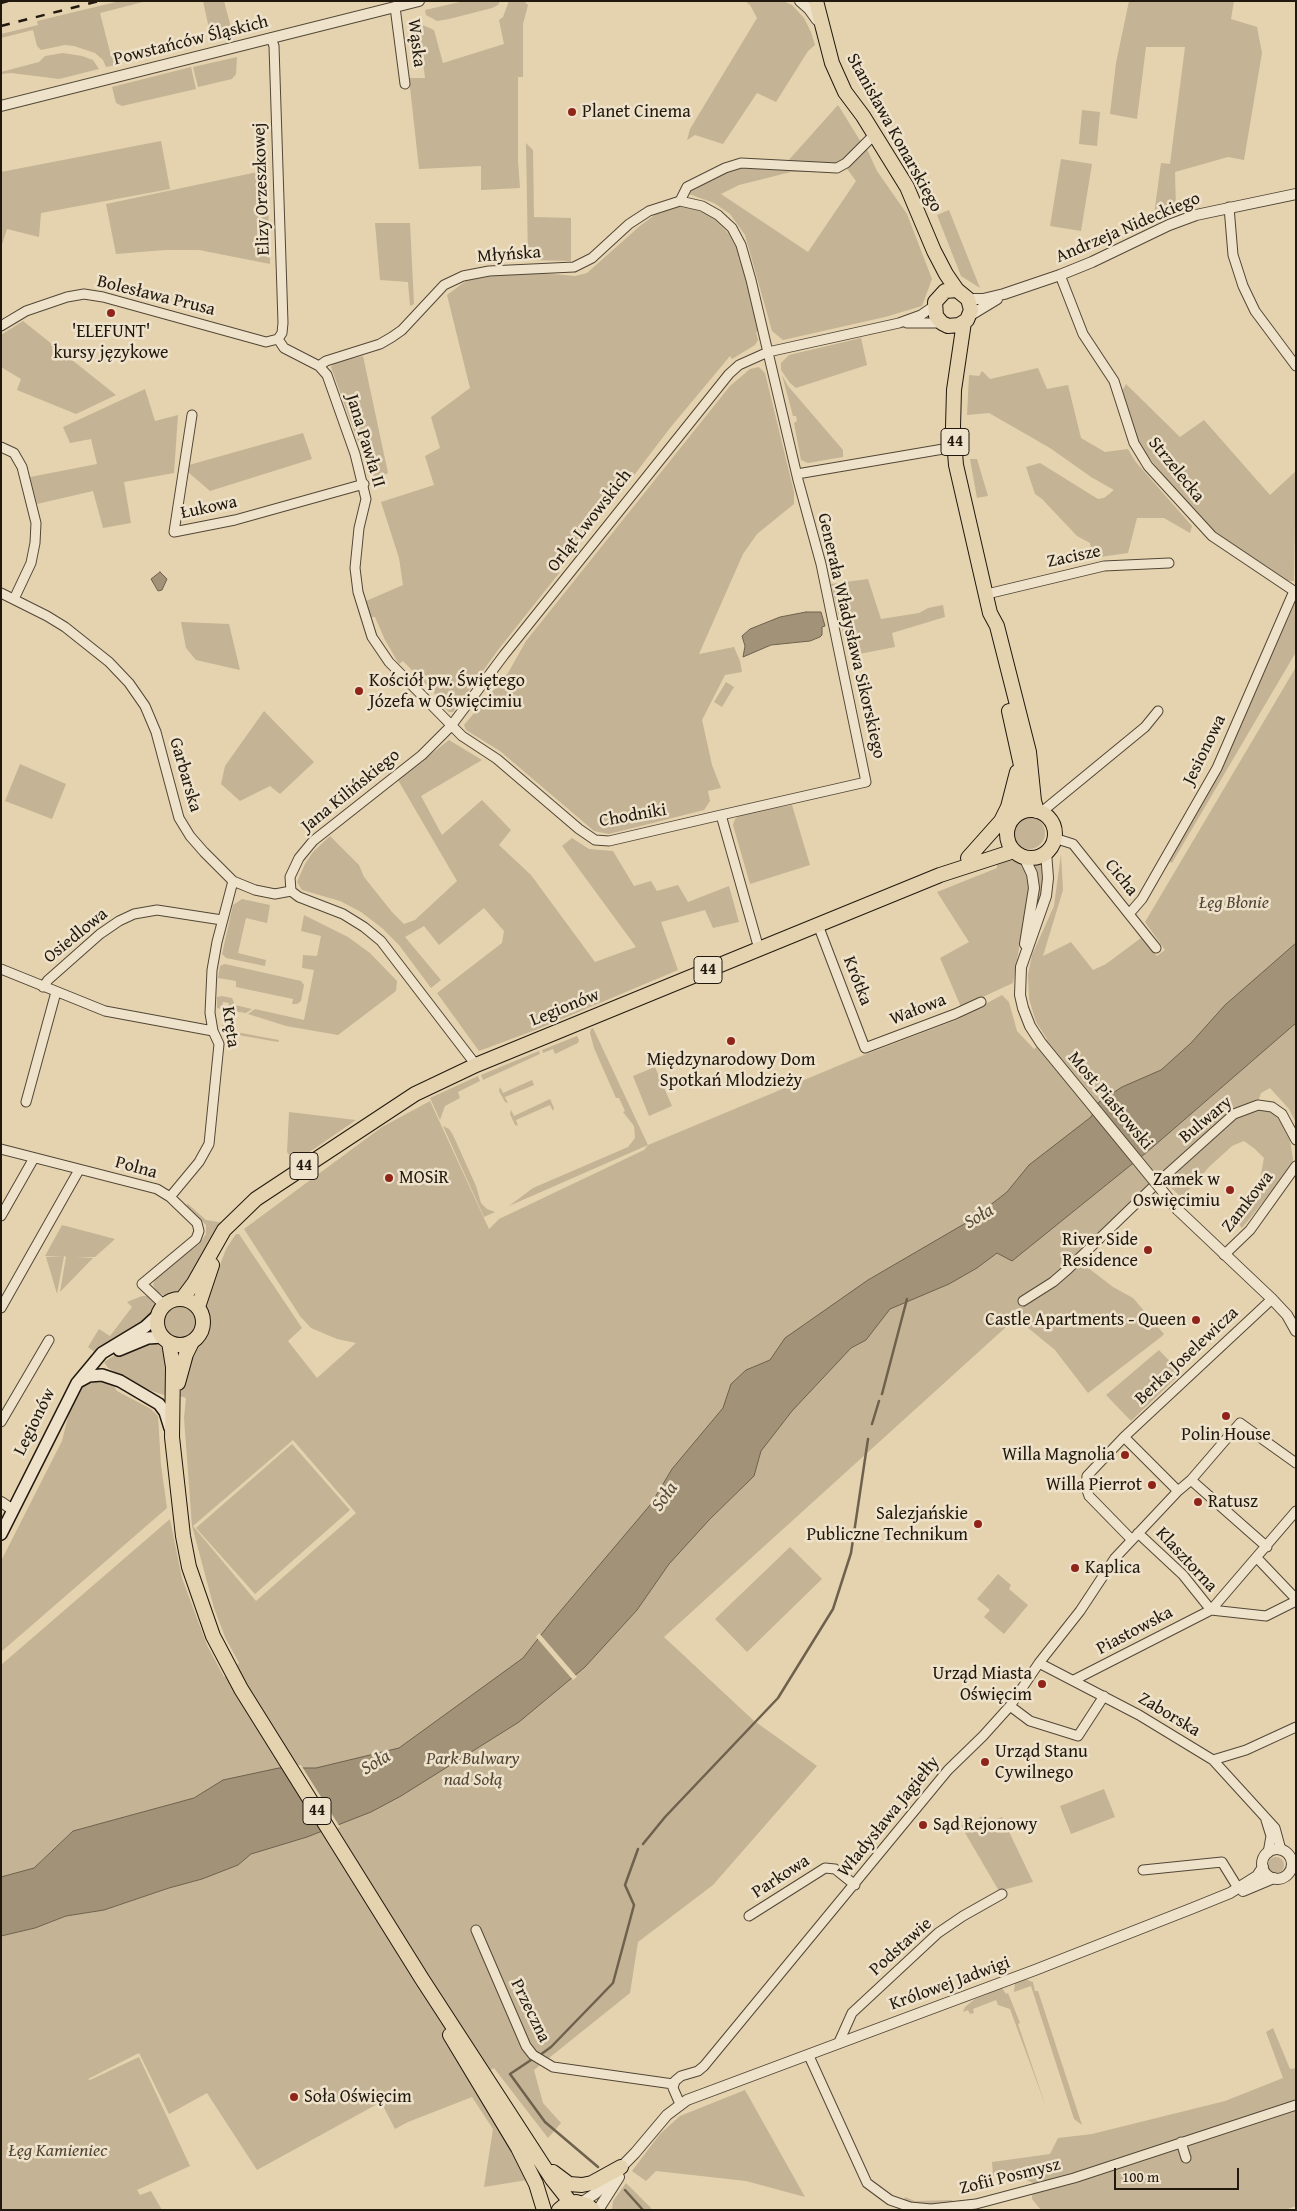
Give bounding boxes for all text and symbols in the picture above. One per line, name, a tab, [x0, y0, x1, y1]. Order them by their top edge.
street label: Powstańców Śląskich	[111, 11, 271, 71]
street label: Wąska	[402, 18, 430, 68]
street label: Stanisława Konarskiego	[841, 50, 947, 216]
place label: Planet Cinema	[582, 101, 691, 123]
marker: Planet Cinema	[566, 106, 578, 118]
street label: Elizy Orzeszkowej	[249, 122, 275, 256]
street label: Andrzeja Nideckiego	[1052, 188, 1204, 268]
street label: Młyńska	[476, 242, 542, 268]
street label: Bolesława Prusa	[95, 271, 217, 321]
marker: 'ELEFUNT' kursy językowe	[105, 307, 117, 319]
place label: 'ELEFUNT' kursy językowe	[53, 321, 169, 364]
street label: Jana Pawła II	[341, 392, 389, 490]
road number: 44	[941, 428, 969, 456]
street label: Strzelecka	[1143, 433, 1209, 507]
street label: Orląt Lwowskich	[543, 465, 637, 577]
street label: Łukowa	[179, 491, 239, 525]
street label: Generała Władysława Sikorskiego	[812, 511, 890, 761]
street label: Zacisze	[1045, 541, 1103, 573]
place label: Kościół pw. Świętego Józefa w Oświęcimiu	[369, 670, 525, 712]
marker: Kościół pw. Świętego Józefa w Oświęcimiu	[353, 685, 365, 697]
street label: Jesionowa	[1179, 711, 1231, 789]
street label: Garbarska	[164, 735, 206, 815]
street label: Jana Kilińskiego	[297, 745, 405, 837]
street label: Chodniki	[598, 799, 668, 833]
street label: Cicha	[1100, 855, 1142, 901]
park label: Łęg Błonie	[1199, 892, 1269, 914]
street label: Osiedlowa	[40, 904, 112, 968]
street label: Krótka	[838, 953, 876, 1009]
road number: 44	[694, 956, 722, 984]
street label: Legionów	[527, 984, 603, 1032]
street label: Wałowa	[887, 989, 949, 1031]
street label: Kręta	[216, 1005, 244, 1049]
marker: Międzynarodowy Dom Spotkań Mlodzieży	[725, 1035, 737, 1047]
street label: Most Piastowski	[1063, 1048, 1157, 1154]
place label: Międzynarodowy Dom Spotkań Mlodzieży	[647, 1049, 815, 1092]
street label: Bulwary	[1175, 1092, 1237, 1148]
street label: Polna	[113, 1152, 159, 1184]
road number: 44	[290, 1152, 318, 1180]
place label: MOSiR	[399, 1167, 449, 1189]
street label: Zamkowa	[1217, 1167, 1279, 1237]
place label: Zamek w Oswięcimiu	[1133, 1169, 1220, 1212]
marker: MOSiR	[383, 1172, 395, 1184]
marker: Zamek w Oswięcimiu	[1224, 1184, 1236, 1196]
water label: Soła	[960, 1199, 998, 1235]
place label: River Side Residence	[1062, 1229, 1138, 1272]
marker: River Side Residence	[1142, 1244, 1154, 1256]
street label: Berka Joselewicza	[1131, 1302, 1243, 1410]
place label: Castle Apartments - Queen	[985, 1309, 1186, 1331]
marker: Castle Apartments - Queen	[1190, 1314, 1202, 1326]
street label: Legionów	[9, 1385, 61, 1459]
marker: Polin House	[1220, 1410, 1232, 1422]
place label: Polin House	[1181, 1424, 1271, 1446]
place label: Willa Magnolia	[1002, 1444, 1115, 1466]
marker: Willa Magnolia	[1119, 1449, 1131, 1461]
place label: Willa Pierrot	[1046, 1474, 1142, 1496]
water label: Soła	[647, 1478, 683, 1516]
marker: Willa Pierrot	[1146, 1479, 1158, 1491]
place label: Ratusz	[1208, 1491, 1258, 1513]
marker: Ratusz	[1192, 1496, 1204, 1508]
place label: Salezjańskie Publiczne Technikum	[806, 1503, 968, 1546]
marker: Salezjańskie Publiczne Technikum	[972, 1518, 984, 1530]
street label: Klasztorna	[1151, 1523, 1221, 1597]
place label: Kaplica	[1085, 1557, 1140, 1579]
marker: Kaplica	[1069, 1562, 1081, 1574]
street label: Piastowska	[1093, 1602, 1177, 1660]
place label: Urząd Miasta Oświęcim	[932, 1663, 1032, 1706]
marker: Urząd Miasta Oświęcim	[1036, 1678, 1048, 1690]
street label: Zaborska	[1134, 1688, 1204, 1742]
place label: Urząd Stanu Cywilnego	[995, 1741, 1088, 1784]
water label: Soła	[357, 1745, 395, 1781]
park label: Park Bulwary nad Sołą	[426, 1748, 520, 1790]
street label: Władysława Jagiełły	[834, 1752, 944, 1882]
marker: Urząd Stanu Cywilnego	[979, 1756, 991, 1768]
road number: 44	[303, 1798, 331, 1824]
place label: Sąd Rejonowy	[933, 1814, 1037, 1836]
marker: Sąd Rejonowy	[917, 1819, 929, 1831]
street label: Parkowa	[748, 1850, 814, 1904]
street label: Podstawie	[865, 1913, 937, 1981]
street label: Królowej Jadwigi	[887, 1952, 1013, 2016]
street label: Przeczna	[505, 1976, 555, 2046]
place label: Soła Oświęcim	[304, 2086, 412, 2108]
marker: Soła Oświęcim	[288, 2091, 300, 2103]
park label: Łęg Kamieniec	[9, 2140, 107, 2162]
street label: Zofii Posmysz	[957, 2154, 1063, 2200]
scale bar	[1117, 2158, 1242, 2190]
text: 100 m	[1122, 2166, 1159, 2187]

